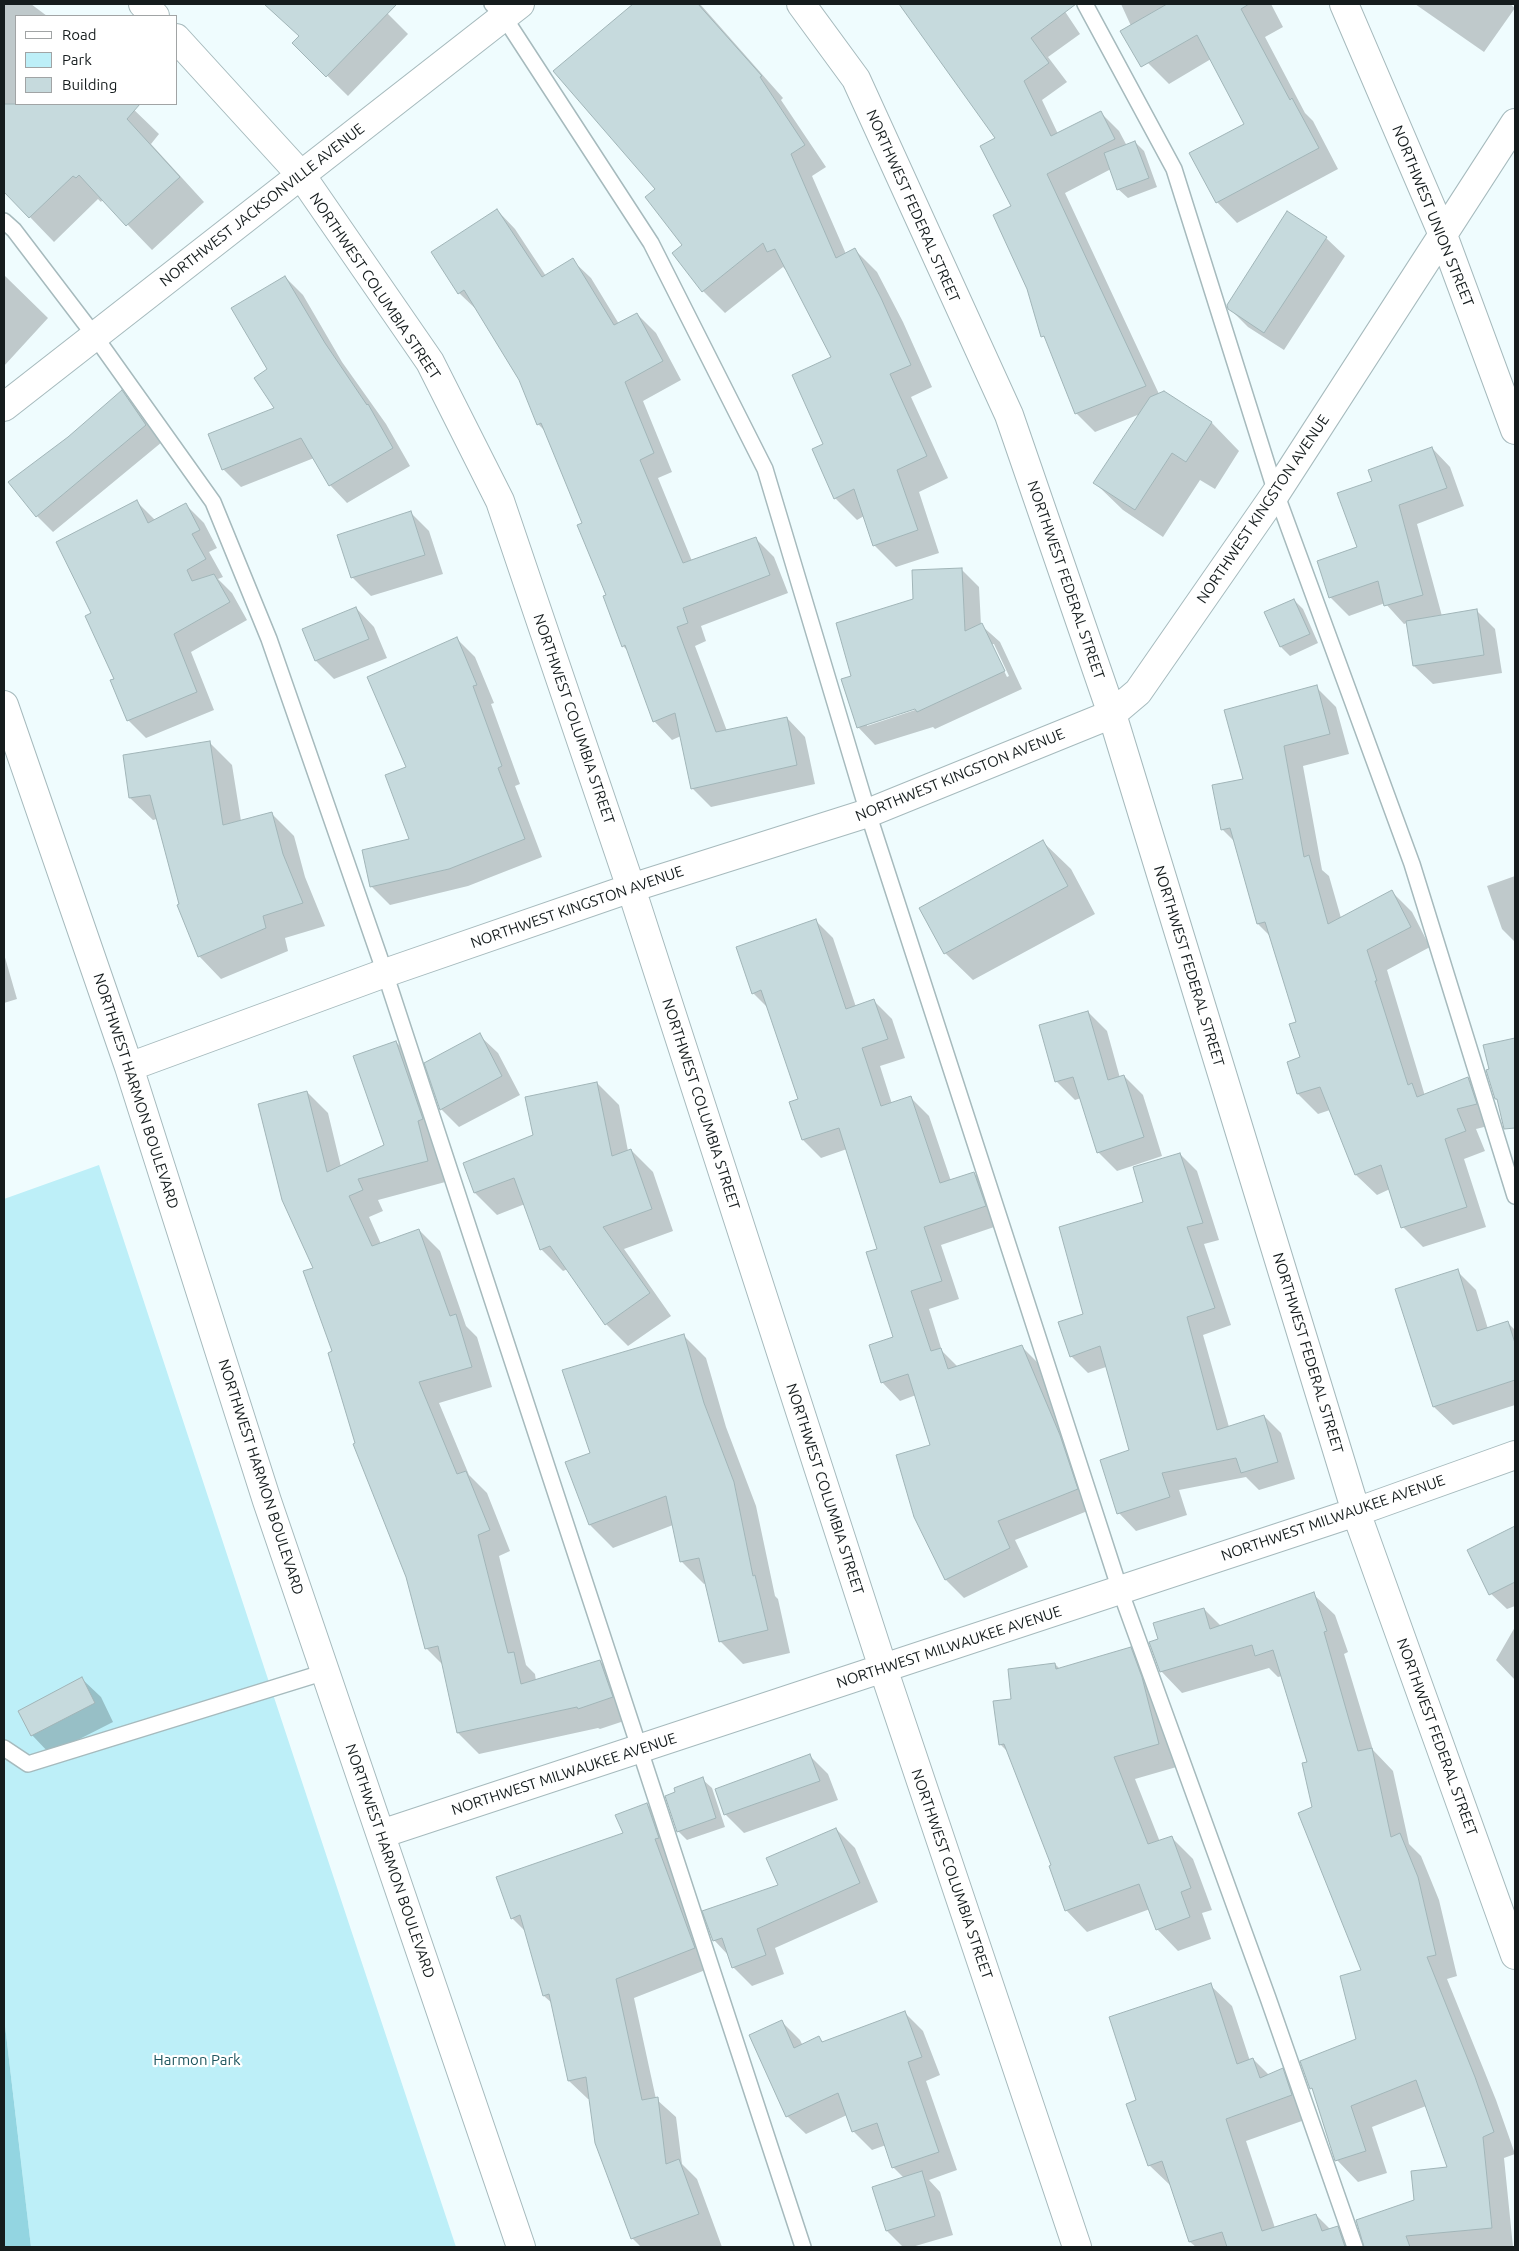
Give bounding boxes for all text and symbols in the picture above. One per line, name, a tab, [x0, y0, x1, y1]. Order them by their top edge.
legend	[15, 15, 178, 105]
text: Road	[62, 26, 97, 43]
text: Park	[62, 51, 92, 68]
text: Building	[62, 76, 117, 93]
street label: NORTHWEST FEDERAL STREET	[862, 107, 964, 305]
street label: NORTHWEST JACKSONVILLE AVENUE	[156, 120, 368, 290]
street label: NORTHWEST UNION STREET	[1388, 123, 1478, 309]
street label: NORTHWEST COLUMBIA STREET	[306, 189, 444, 383]
street label: NORTHWEST KINGSTON AVENUE	[1193, 411, 1333, 607]
street label: NORTHWEST FEDERAL STREET	[1023, 478, 1109, 682]
street label: NORTHWEST COLUMBIA STREET	[529, 612, 619, 826]
street label: NORTHWEST KINGSTON AVENUE	[853, 725, 1067, 825]
street label: NORTHWEST KINGSTON AVENUE	[468, 862, 686, 952]
street label: NORTHWEST FEDERAL STREET	[1150, 863, 1228, 1069]
street label: NORTHWEST HARMON BOULEVARD	[89, 971, 183, 1211]
street label: NORTHWEST COLUMBIA STREET	[658, 996, 744, 1212]
street label: NORTHWEST FEDERAL STREET	[1269, 1250, 1347, 1456]
street label: NORTHWEST HARMON BOULEVARD	[214, 1357, 308, 1597]
street label: NORTHWEST COLUMBIA STREET	[782, 1381, 868, 1597]
street label: NORTHWEST MILWAUKEE AVENUE	[1219, 1471, 1447, 1565]
street label: NORTHWEST MILWAUKEE AVENUE	[834, 1602, 1064, 1692]
street label: NORTHWEST FEDERAL STREET	[1393, 1636, 1481, 1838]
street label: NORTHWEST MILWAUKEE AVENUE	[449, 1729, 679, 1819]
street label: NORTHWEST HARMON BOULEVARD	[341, 1741, 439, 1981]
street label: NORTHWEST COLUMBIA STREET	[907, 1767, 997, 1981]
park label: Harmon Park	[153, 2051, 241, 2069]

